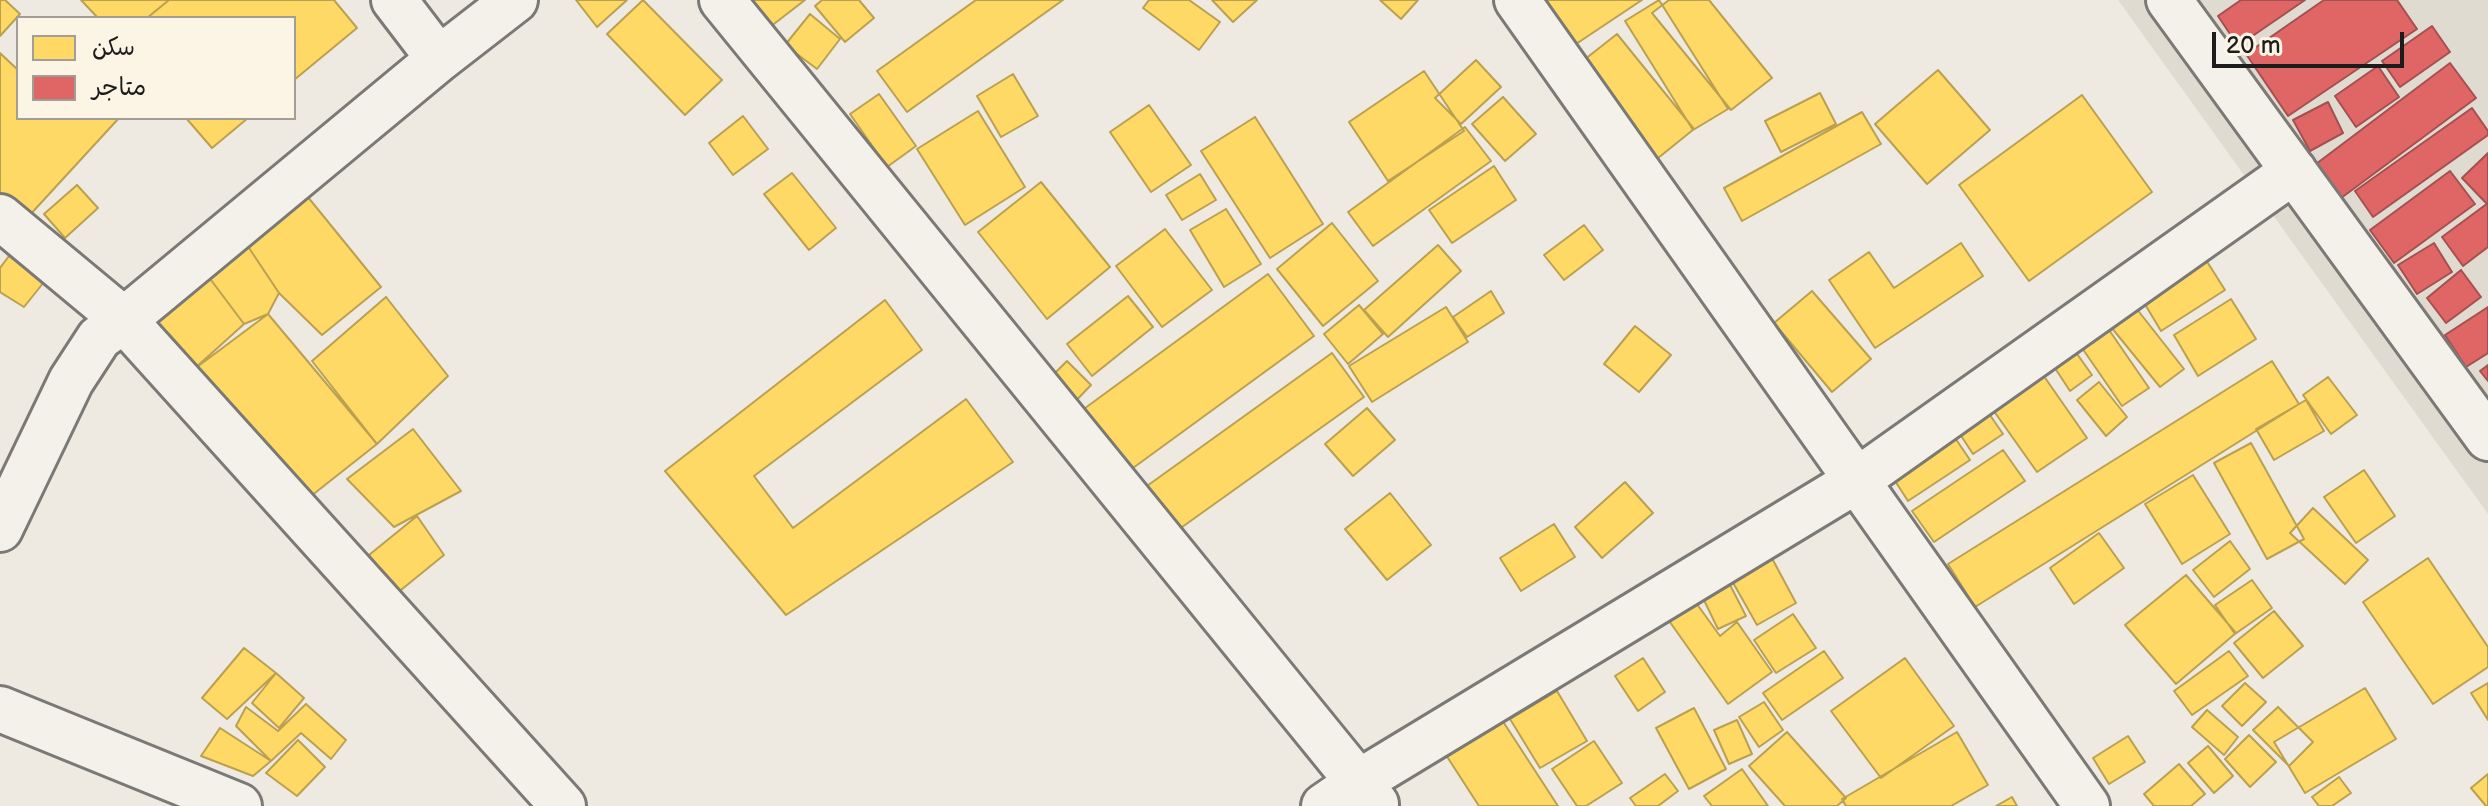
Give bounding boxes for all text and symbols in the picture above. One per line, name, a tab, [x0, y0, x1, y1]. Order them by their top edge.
legend	[16, 16, 296, 120]
scale bar	[2216, 16, 2408, 66]
text: 20 m	[2226, 31, 2281, 60]
text: سكن	[92, 33, 135, 62]
text: متاجر	[92, 73, 146, 102]

